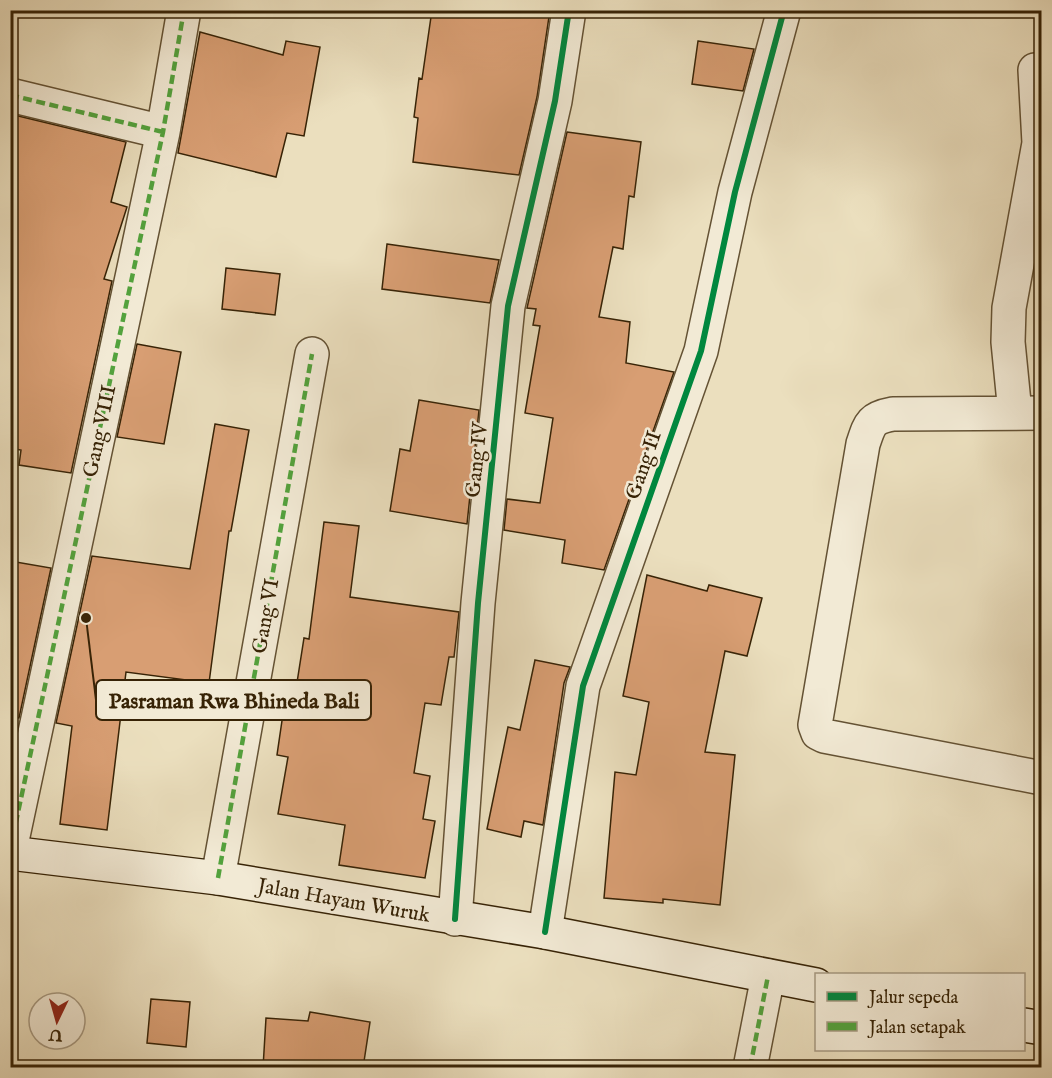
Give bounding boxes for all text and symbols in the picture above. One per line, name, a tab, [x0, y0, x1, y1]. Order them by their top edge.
street label: Gang VIII	[78, 383, 123, 480]
street label: Gang IV	[460, 420, 495, 499]
street label: Gang II	[620, 428, 669, 503]
street label: Gang VI	[247, 577, 286, 656]
callout: Pasraman Rwa Bhineda Bali	[96, 680, 371, 720]
text: Pasraman Rwa Bhineda Bali	[108, 688, 360, 716]
street label: Jalan Hayam Wuruk	[253, 873, 433, 930]
legend	[815, 973, 1025, 1051]
text: Jalur sepeda	[867, 987, 959, 1010]
north arrow	[27, 991, 87, 1051]
text: Jalan setapak	[867, 1017, 966, 1040]
text: U	[48, 1023, 64, 1045]

